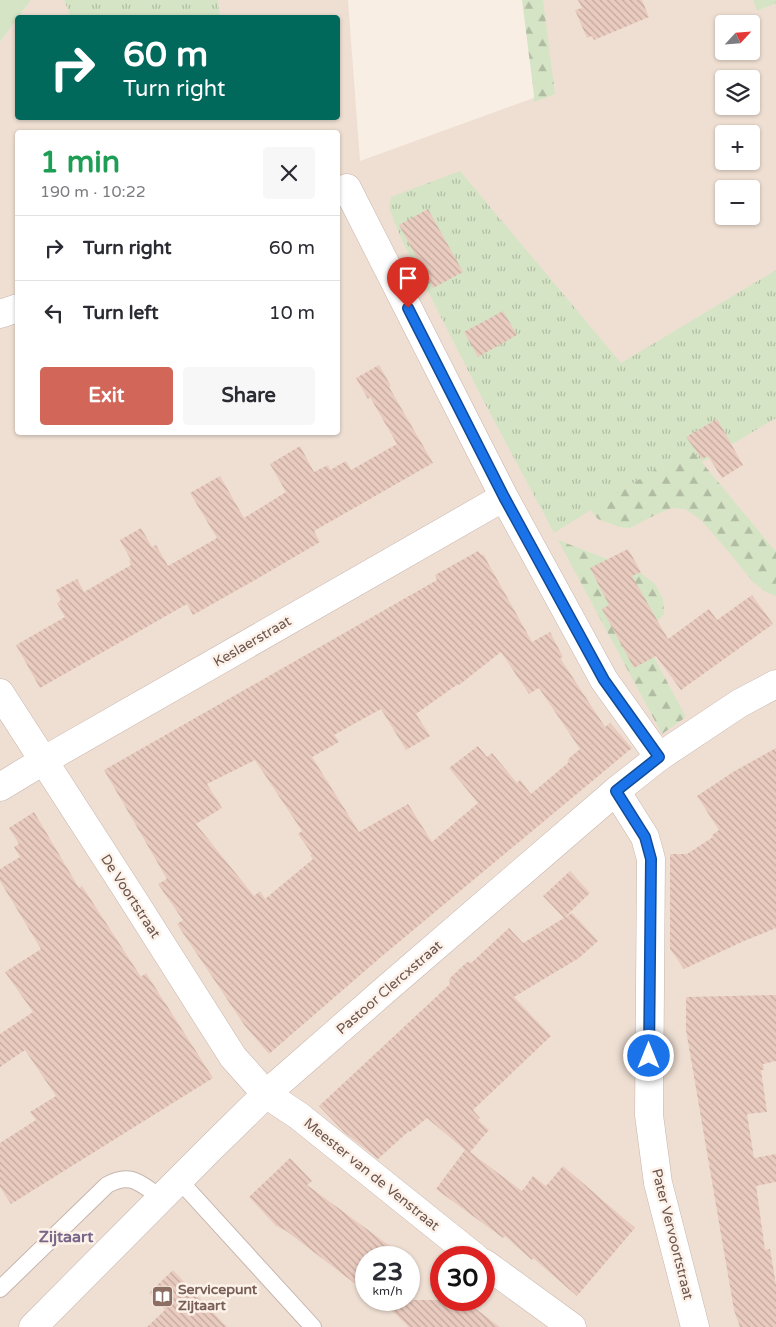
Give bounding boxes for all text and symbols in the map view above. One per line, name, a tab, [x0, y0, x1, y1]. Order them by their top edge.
north arrow	[715, 15, 760, 60]
map controls	[715, 15, 760, 225]
text: 60 m	[123, 34, 208, 76]
icon: right	[40, 35, 105, 100]
button: layers	[715, 70, 760, 115]
text: Turn right	[123, 76, 225, 102]
button: +	[715, 125, 760, 170]
text: 1 min	[40, 144, 120, 181]
button: close	[263, 147, 315, 199]
button: −	[715, 180, 760, 225]
text: 190 m · 10:22	[40, 182, 146, 202]
icon: right	[40, 234, 68, 262]
text: Turn right	[83, 237, 171, 259]
text: 60 m	[269, 237, 315, 259]
pin	[387, 257, 429, 308]
icon: arrive	[394, 264, 422, 292]
icon: left	[40, 299, 68, 327]
text: Turn left	[83, 302, 159, 324]
text: 10 m	[269, 302, 315, 324]
button: Exit	[40, 367, 173, 425]
button: Share	[183, 367, 315, 425]
street label: Keslaerstraat	[210, 612, 295, 671]
street label: De Voortstraat	[97, 851, 164, 942]
street label: Pastoor Clercxstraat	[333, 936, 446, 1038]
position arrow	[622, 1029, 674, 1081]
street label: Meester van de Venstraat	[300, 1114, 443, 1235]
street label: Pater Vervoortstraat	[648, 1167, 697, 1302]
district label: Zijtaart	[39, 1227, 94, 1247]
speed limit sign: 30	[430, 1246, 495, 1311]
text: 23	[372, 1257, 403, 1287]
place label: Servicepunt Zijtaart	[178, 1281, 258, 1314]
text: km/h	[372, 1284, 403, 1298]
library icon: Servicepunt Zijtaart	[150, 1285, 174, 1309]

